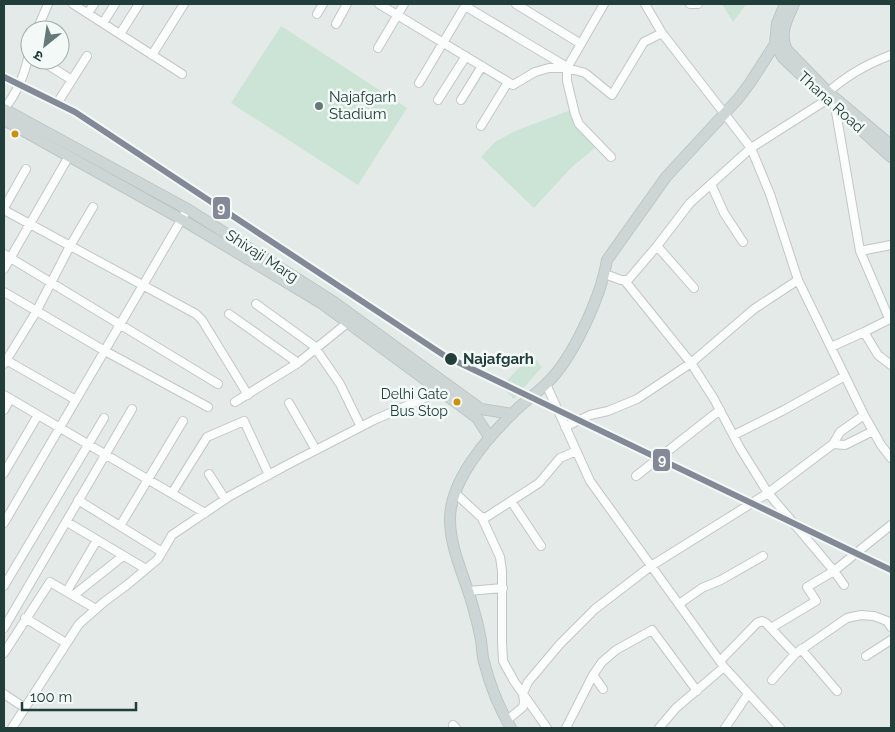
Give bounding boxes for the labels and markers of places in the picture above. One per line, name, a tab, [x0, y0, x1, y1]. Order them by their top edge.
place label: Najafgarh Stadium	[329, 88, 396, 123]
marker: Najafgarh Stadium	[313, 100, 325, 112]
unlabelled marker	[10, 129, 20, 139]
place label: Najafgarh	[463, 350, 534, 368]
marker: Najafgarh	[443, 351, 459, 367]
place label: Delhi Gate Bus Stop	[381, 386, 448, 419]
marker: Delhi Gate Bus Stop	[452, 397, 462, 407]

